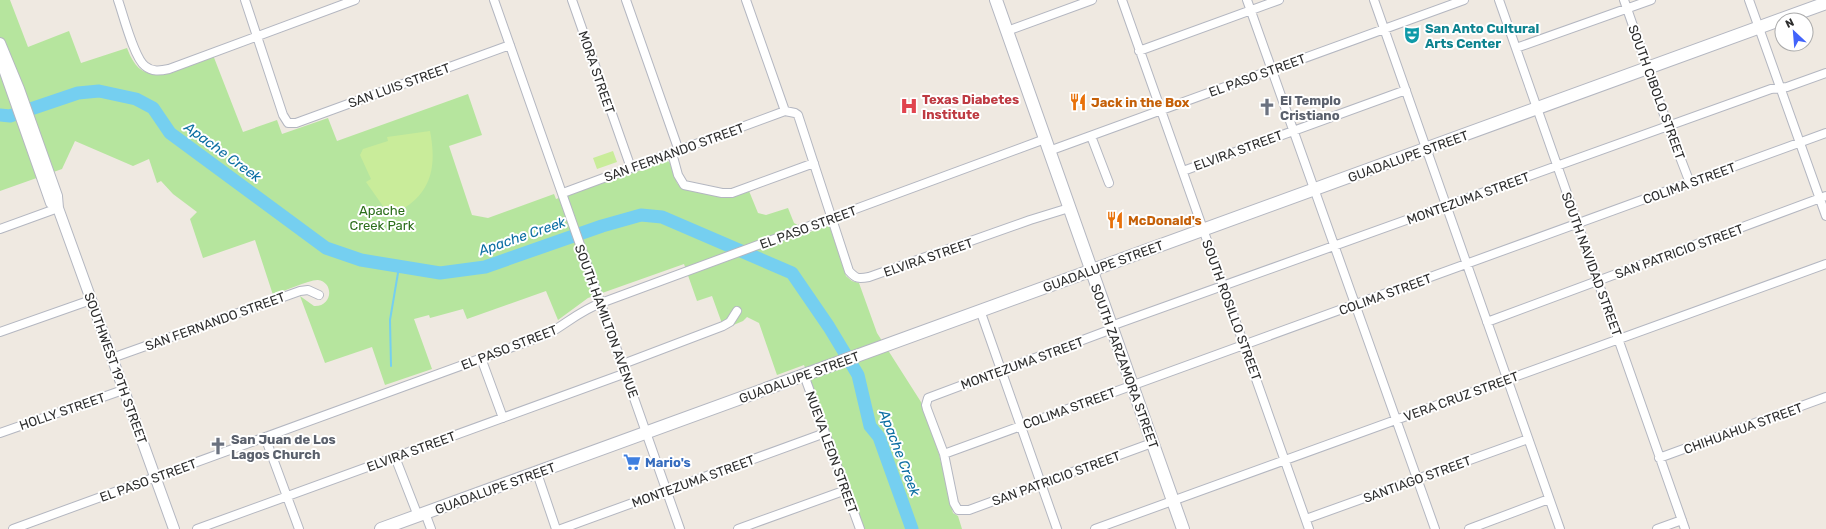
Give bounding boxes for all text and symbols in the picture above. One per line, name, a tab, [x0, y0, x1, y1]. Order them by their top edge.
north arrow	[1774, 12, 1814, 52]
text: N	[1783, 16, 1796, 31]
place label: San Anto Cultural Arts Center	[1425, 21, 1539, 51]
street label: SOUTH CIBOLO STREET	[1625, 23, 1688, 162]
theatre icon: San Anto Cultural Arts Center	[1402, 25, 1422, 45]
street label: MORA STREET	[575, 29, 618, 116]
street label: EL PASO STREET	[1207, 51, 1308, 100]
street label: SAN LUIS STREET	[346, 60, 453, 111]
place label: Texas Diabetes Institute	[922, 92, 1019, 122]
restaurant icon: Jack in the Box	[1068, 92, 1088, 112]
place label: El Templo Cristiano	[1280, 93, 1341, 123]
place label: Jack in the Box	[1091, 95, 1190, 110]
hospital icon: Texas Diabetes Institute	[899, 96, 919, 116]
church icon: El Templo Cristiano	[1257, 97, 1277, 117]
water label: Apache Creek	[180, 118, 265, 186]
street label: SAN FERNANDO STREET	[602, 120, 747, 185]
street label: ELVIRA STREET	[1192, 127, 1285, 173]
street label: GUADALUPE STREET	[1346, 128, 1471, 185]
street label: COLIMA STREET	[1641, 160, 1738, 207]
street label: MONTEZUMA STREET	[1405, 169, 1532, 228]
street label: SOUTH NAVIDAD STREET	[1558, 190, 1625, 339]
park label: Apache Creek Park	[350, 203, 415, 233]
street label: EL PASO STREET	[758, 203, 859, 252]
restaurant icon: McDonald's	[1105, 210, 1125, 230]
water label: Apache Creek	[475, 213, 569, 260]
place label: McDonald's	[1128, 213, 1202, 228]
street label: SAN PATRICIO STREET	[1613, 221, 1746, 282]
street label: ELVIRA STREET	[882, 235, 975, 280]
street label: GUADALUPE STREET	[1041, 238, 1166, 295]
street label: SOUTH ROSILLO STREET	[1199, 238, 1264, 383]
street label: SOUTH HAMILTON AVENUE	[572, 242, 641, 400]
street label: COLIMA STREET	[1337, 271, 1434, 318]
street label: SOUTH ZARZAMORA STREET	[1088, 282, 1161, 451]
street label: SAN FERNANDO STREET	[143, 289, 288, 354]
street label: SOUTHWEST 19TH STREET	[81, 290, 150, 446]
street label: EL PASO STREET	[459, 322, 560, 373]
street label: MONTEZUMA STREET	[959, 334, 1086, 393]
street label: GUADALUPE STREET	[737, 349, 862, 406]
street label: VERA CRUZ STREET	[1402, 369, 1521, 424]
street label: COLIMA STREET	[1021, 385, 1118, 432]
street label: NUEVA LEON STREET	[802, 389, 861, 516]
street label: HOLLY STREET	[17, 390, 108, 433]
street label: CHIHUAHUA STREET	[1682, 400, 1805, 457]
water label: Apache Creek	[875, 407, 924, 499]
street label: ELVIRA STREET	[365, 428, 458, 474]
place label: San Juan de Los Lagos Church	[231, 432, 336, 462]
church icon: San Juan de Los Lagos Church	[208, 436, 228, 456]
street label: SAN PATRICIO STREET	[990, 448, 1123, 509]
supermarket icon: Mario's	[622, 452, 642, 472]
street label: MONTEZUMA STREET	[630, 452, 757, 511]
street label: SANTIAGO STREET	[1361, 453, 1473, 506]
place label: Mario's	[645, 455, 691, 470]
street label: EL PASO STREET	[98, 456, 199, 505]
street label: GUADALUPE STREET	[433, 460, 558, 517]

